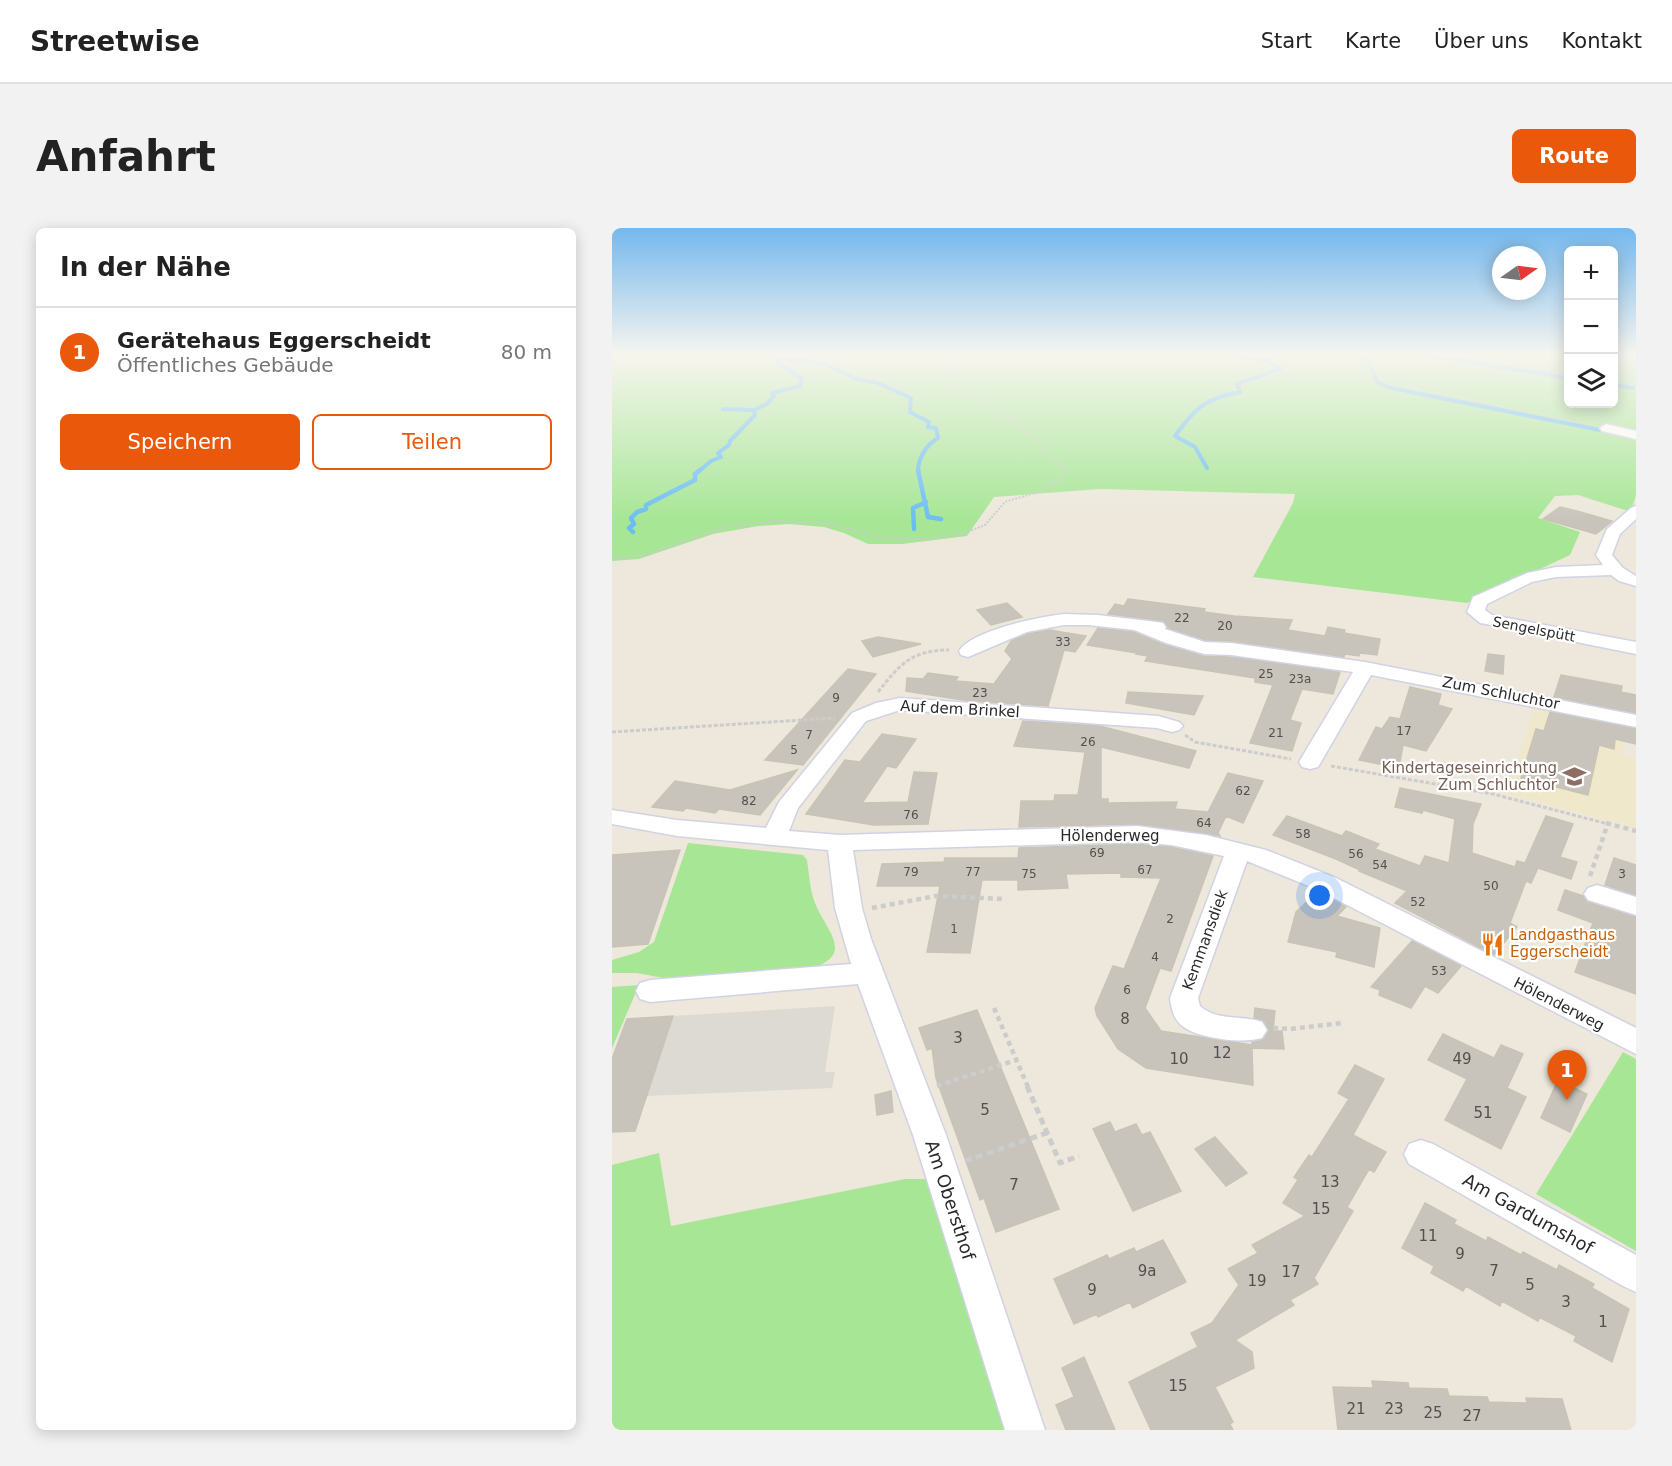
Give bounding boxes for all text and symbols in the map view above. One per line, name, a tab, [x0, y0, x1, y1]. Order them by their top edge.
text: Streetwise	[30, 25, 200, 58]
text: Start	[1261, 29, 1312, 53]
text: Karte	[1345, 29, 1401, 53]
text: Über uns	[1434, 29, 1529, 53]
text: Kontakt	[1562, 29, 1642, 53]
button: Route	[1512, 129, 1636, 183]
text: Anfahrt	[36, 132, 216, 181]
north arrow	[1492, 246, 1546, 300]
map controls	[1564, 246, 1618, 408]
button: +	[1564, 246, 1618, 300]
text: In der Nähe	[60, 252, 231, 282]
button: −	[1564, 300, 1618, 354]
text: Gerätehaus Eggerscheidt	[117, 328, 431, 353]
text: 1	[73, 340, 86, 364]
text: 80 m	[501, 340, 552, 364]
text: Öffentliches Gebäude	[117, 353, 334, 377]
button: layers	[1564, 354, 1618, 408]
button: Speichern	[60, 414, 300, 470]
button: Teilen	[312, 414, 552, 470]
house number: 22	[1174, 611, 1190, 625]
street label: Sengelspütt	[1491, 613, 1577, 645]
house number: 20	[1217, 619, 1233, 633]
house number: 33	[1055, 635, 1071, 649]
house number: 25	[1258, 667, 1274, 681]
house number: 23a	[1289, 672, 1311, 686]
street label: Zum Schluchtor	[1441, 673, 1562, 713]
house number: 23	[972, 686, 988, 700]
house number: 9	[832, 691, 840, 705]
street label: Auf dem Brinkel	[900, 697, 1020, 721]
house number: 17	[1396, 724, 1412, 738]
house number: 21	[1268, 726, 1284, 740]
house number: 7	[805, 728, 813, 742]
house number: 26	[1080, 735, 1096, 749]
house number: 5	[790, 743, 798, 757]
place label: Kindertageseinrichtung Zum Schluchtor	[1382, 759, 1558, 794]
school or university icon: Kindertageseinrichtung Zum Schluchtor	[1562, 764, 1588, 790]
house number: 62	[1235, 784, 1251, 798]
house number: 82	[741, 794, 757, 808]
house number: 76	[903, 808, 919, 822]
house number: 64	[1196, 816, 1212, 830]
street label: Hölenderweg	[1060, 827, 1160, 845]
house number: 58	[1295, 827, 1311, 841]
house number: 69	[1089, 846, 1105, 860]
house number: 56	[1348, 847, 1364, 861]
house number: 54	[1372, 858, 1388, 872]
house number: 67	[1137, 863, 1153, 877]
house number: 79	[903, 865, 919, 879]
house number: 77	[965, 865, 981, 879]
house number: 75	[1021, 867, 1037, 881]
house number: 3	[1618, 867, 1626, 881]
house number: 50	[1483, 879, 1499, 893]
your location	[1305, 881, 1334, 910]
street label: Kemmansdiek	[1178, 887, 1232, 993]
house number: 52	[1410, 895, 1426, 909]
house number: 2	[1166, 912, 1174, 926]
house number: 1	[950, 922, 958, 936]
place label: Landgasthaus Eggerscheidt	[1510, 926, 1615, 961]
restaurant icon: Landgasthaus Eggerscheidt	[1479, 931, 1505, 957]
house number: 4	[1151, 950, 1159, 964]
house number: 53	[1431, 964, 1447, 978]
street label: Hölenderweg	[1511, 973, 1607, 1035]
house number: 6	[1123, 983, 1131, 997]
house number: 8	[1120, 1010, 1130, 1028]
house number: 3	[953, 1029, 963, 1047]
house number: 12	[1212, 1044, 1232, 1062]
house number: 10	[1169, 1050, 1189, 1068]
house number: 49	[1452, 1050, 1472, 1068]
pin: 1	[1548, 1050, 1586, 1100]
house number: 5	[980, 1101, 990, 1119]
house number: 51	[1473, 1104, 1493, 1122]
street label: Am Obersthof	[921, 1137, 980, 1263]
street label: Am Gardumshof	[1459, 1169, 1598, 1258]
house number: 13	[1320, 1173, 1340, 1191]
house number: 7	[1009, 1176, 1019, 1194]
house number: 15	[1311, 1200, 1331, 1218]
house number: 11	[1418, 1227, 1438, 1245]
house number: 9	[1455, 1245, 1465, 1263]
house number: 9a	[1138, 1262, 1156, 1280]
house number: 7	[1489, 1262, 1499, 1280]
house number: 17	[1281, 1263, 1301, 1281]
house number: 19	[1247, 1272, 1267, 1290]
house number: 5	[1525, 1276, 1535, 1294]
house number: 9	[1087, 1281, 1097, 1299]
house number: 3	[1561, 1293, 1571, 1311]
house number: 1	[1598, 1313, 1608, 1331]
house number: 15	[1168, 1377, 1188, 1395]
house number: 21	[1346, 1400, 1366, 1418]
house number: 23	[1384, 1400, 1404, 1418]
house number: 25	[1423, 1404, 1443, 1422]
house number: 27	[1462, 1407, 1482, 1425]

